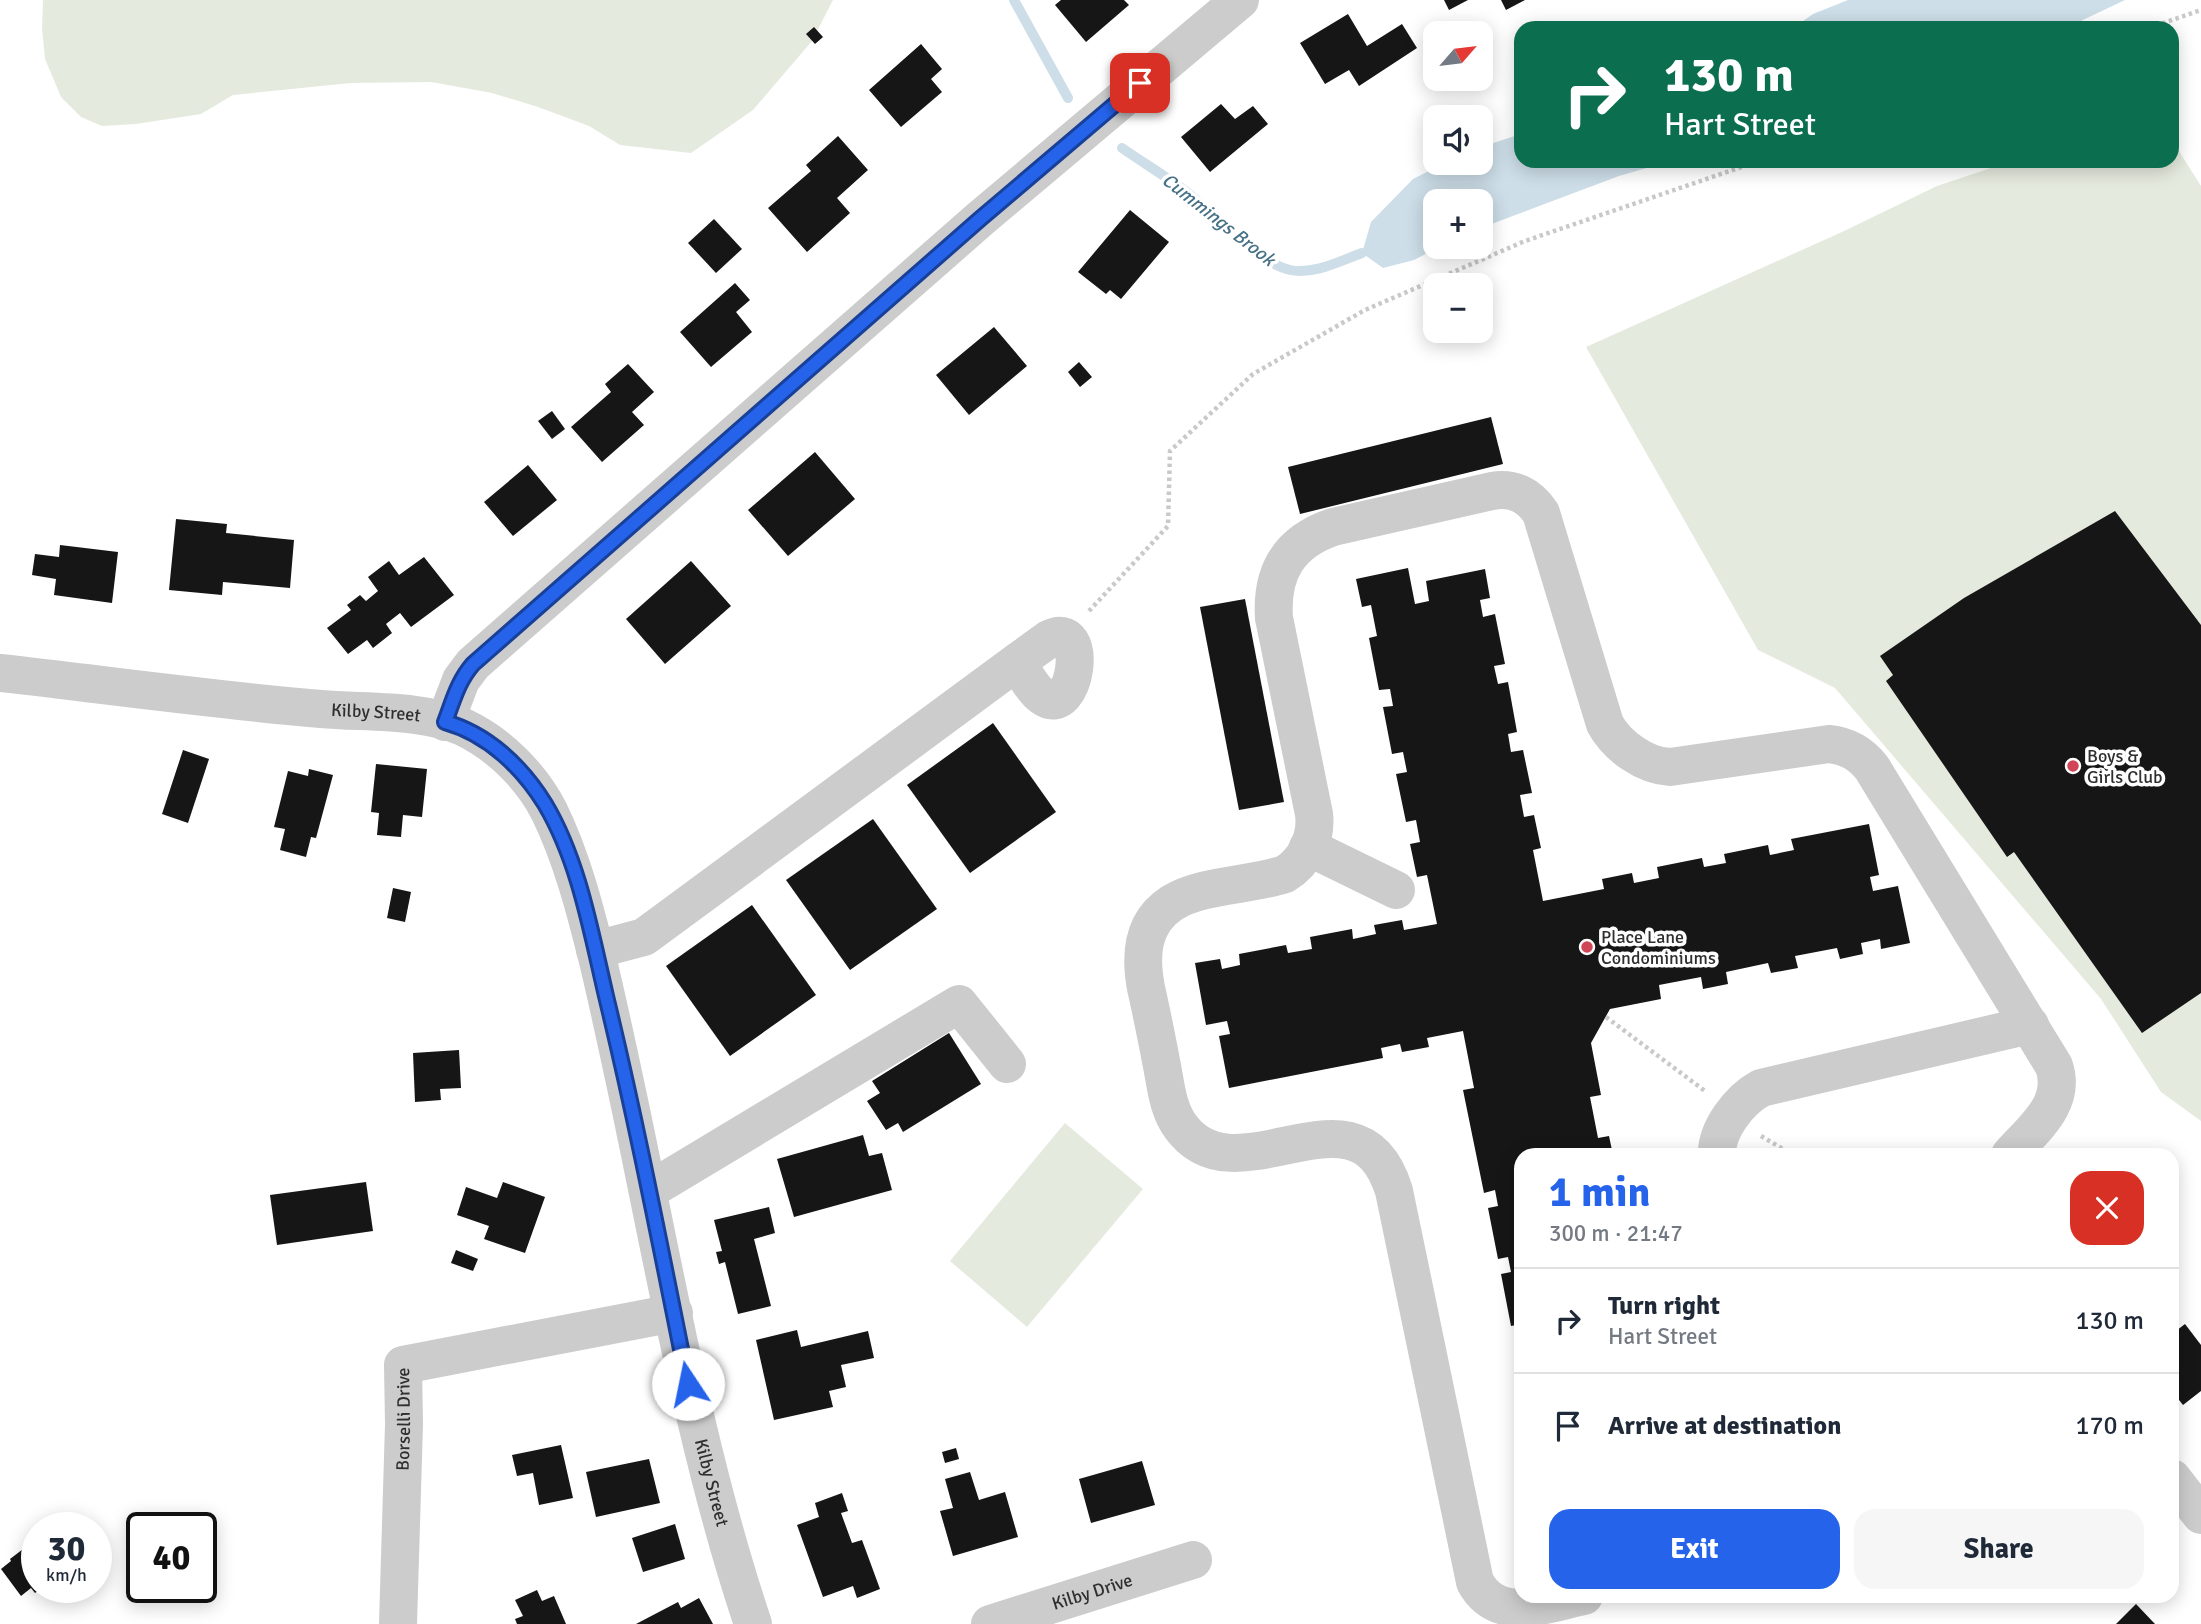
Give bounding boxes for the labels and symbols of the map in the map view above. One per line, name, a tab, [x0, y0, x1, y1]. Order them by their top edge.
north arrow	[1423, 21, 1493, 91]
pin	[1110, 53, 1170, 113]
water label: Cummings Brook	[1157, 168, 1281, 272]
street label: Kilby Street	[330, 699, 422, 727]
place label: Boys & Girls Club	[2087, 745, 2162, 788]
marker: Boys & Girls Club	[2065, 758, 2081, 774]
place label: Place Lane Condominiums	[1601, 926, 1716, 969]
marker: Place Lane Condominiums	[1579, 939, 1595, 955]
position arrow	[651, 1347, 725, 1421]
street label: Borselli Drive	[392, 1367, 415, 1471]
street label: Kilby Street	[690, 1436, 734, 1529]
speed limit sign: 40	[126, 1512, 217, 1603]
street label: Kilby Drive	[1049, 1569, 1135, 1615]

